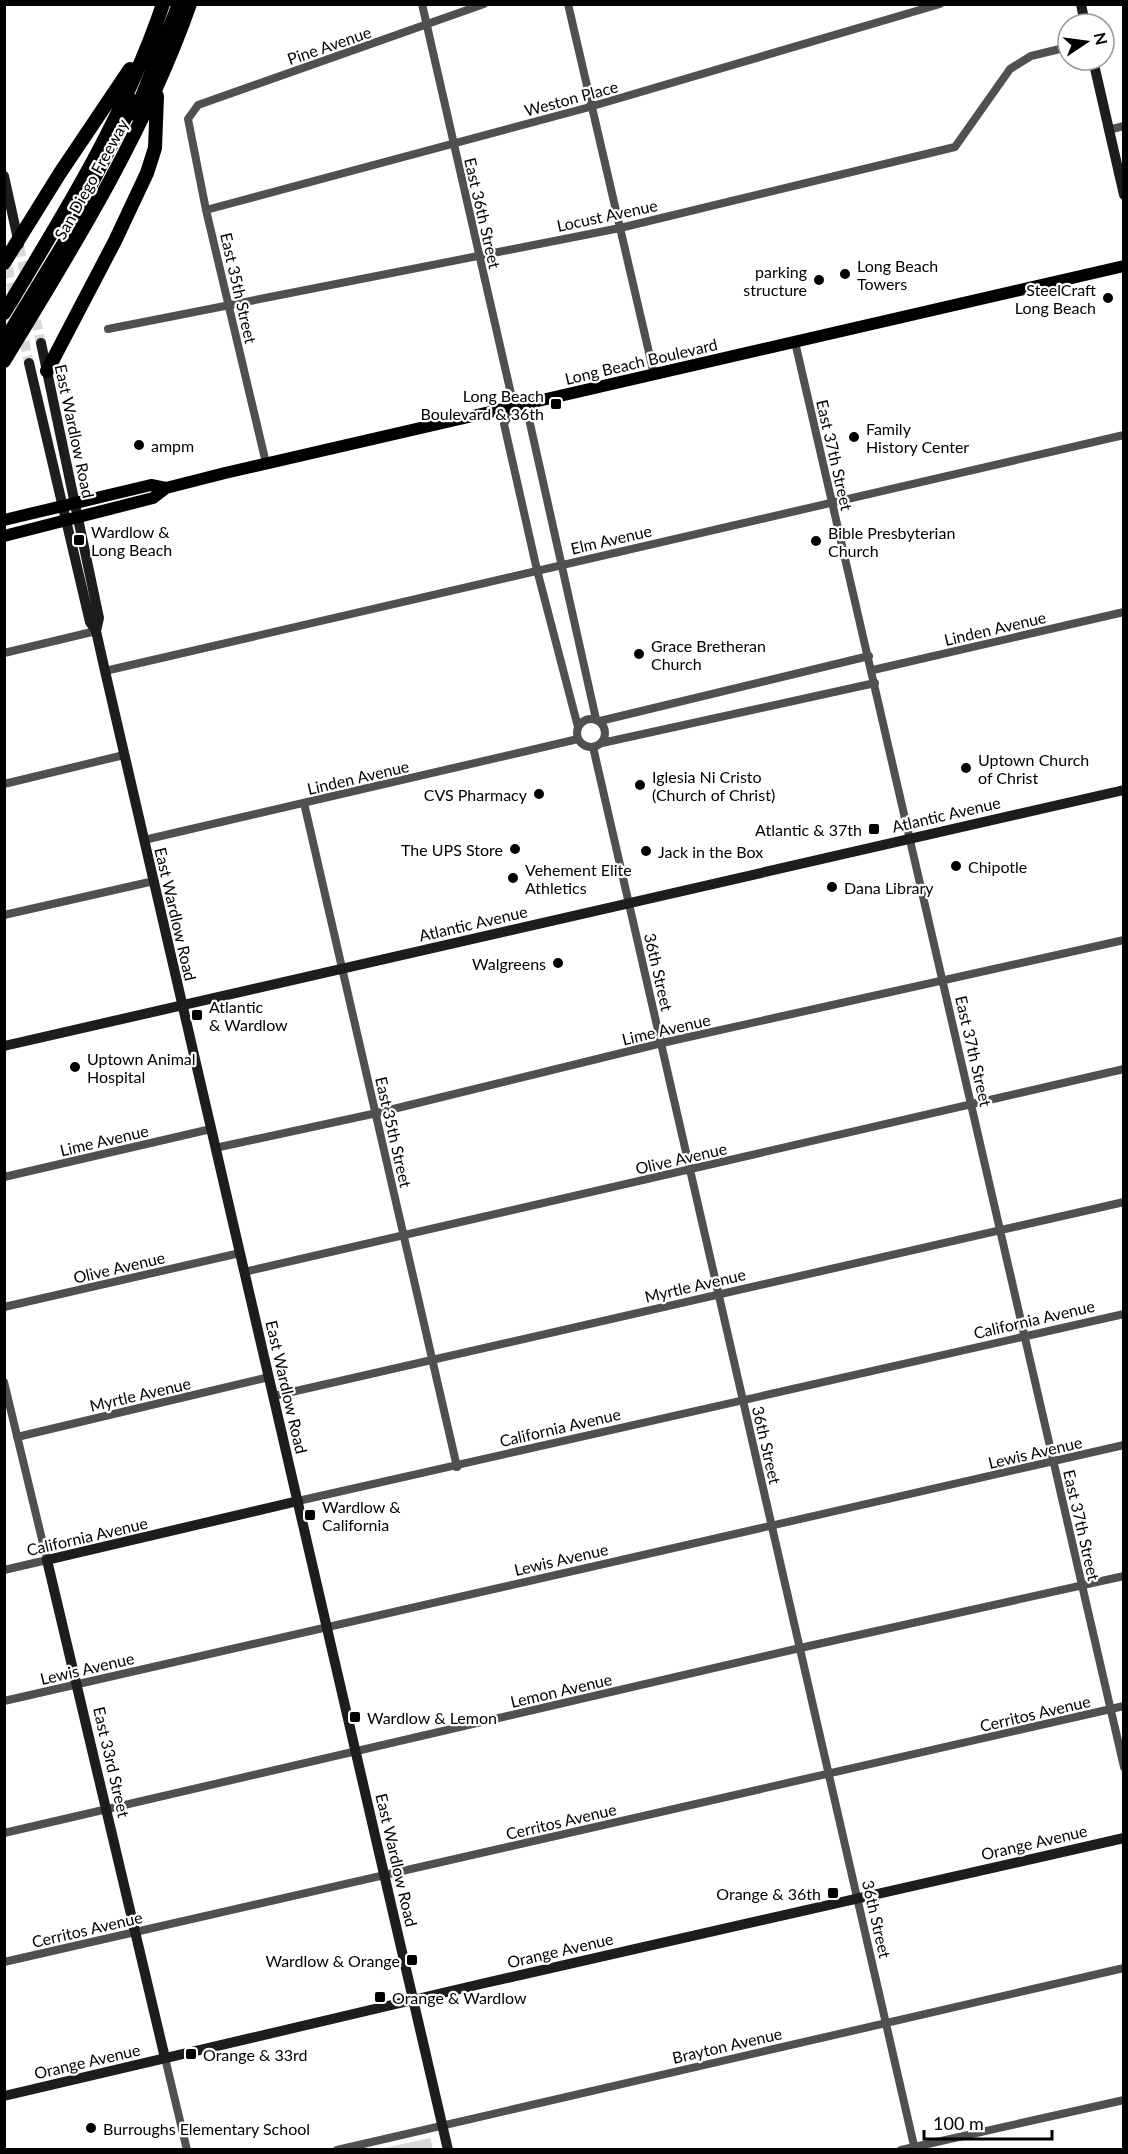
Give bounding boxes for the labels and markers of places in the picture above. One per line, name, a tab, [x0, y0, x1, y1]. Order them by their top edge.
place label: Long Beach Towers	[857, 256, 938, 293]
place label: parking structure	[743, 262, 807, 299]
marker: Long Beach Towers	[838, 267, 852, 281]
marker: parking structure	[812, 273, 826, 287]
place label: SteelCraft Long Beach	[1015, 280, 1096, 317]
marker: SteelCraft Long Beach	[1101, 291, 1115, 305]
place label: Long Beach Boulevard & 36th	[420, 386, 544, 423]
marker: Long Beach Boulevard & 36th	[549, 397, 563, 411]
place label: Family History Center	[866, 419, 969, 456]
marker: Family History Center	[847, 430, 861, 444]
place label: ampm	[151, 436, 194, 455]
marker: ampm	[132, 438, 146, 452]
place label: Wardlow & Long Beach	[91, 522, 172, 559]
place label: Bible Presbyterian Church	[828, 523, 955, 560]
marker: Wardlow & Long Beach	[72, 533, 86, 547]
marker: Bible Presbyterian Church	[809, 534, 823, 548]
place label: Grace Bretheran Church	[651, 636, 766, 673]
marker: Grace Bretheran Church	[632, 647, 646, 661]
place label: Uptown Church of Christ	[978, 750, 1089, 787]
marker: Uptown Church of Christ	[959, 761, 973, 775]
place label: Iglesia Ni Cristo (Church of Christ)	[652, 767, 775, 804]
marker: Iglesia Ni Cristo (Church of Christ)	[633, 778, 647, 792]
place label: CVS Pharmacy	[424, 785, 528, 804]
marker: CVS Pharmacy	[532, 787, 546, 801]
place label: Atlantic & 37th	[755, 820, 862, 839]
marker: Atlantic & 37th	[867, 822, 881, 836]
place label: The UPS Store	[401, 840, 503, 859]
marker: The UPS Store	[508, 842, 522, 856]
place label: Jack in the Box	[658, 842, 763, 861]
marker: Jack in the Box	[639, 844, 653, 858]
place label: Chipotle	[968, 857, 1027, 876]
marker: Chipotle	[949, 859, 963, 873]
place label: Vehement Elite Athletics	[525, 860, 632, 897]
marker: Vehement Elite Athletics	[506, 871, 520, 885]
place label: Dana Library	[844, 878, 934, 897]
marker: Dana Library	[825, 880, 839, 894]
place label: Walgreens	[472, 954, 546, 973]
marker: Walgreens	[551, 956, 565, 970]
place label: Atlantic & Wardlow	[209, 997, 288, 1034]
marker: Atlantic & Wardlow	[190, 1008, 204, 1022]
place label: Uptown Animal Hospital	[87, 1049, 196, 1086]
marker: Uptown Animal Hospital	[68, 1060, 82, 1074]
place label: Wardlow & California	[322, 1497, 401, 1534]
marker: Wardlow & California	[303, 1508, 317, 1522]
place label: Wardlow & Lemon	[367, 1708, 497, 1727]
marker: Wardlow & Lemon	[348, 1710, 362, 1724]
place label: Orange & 36th	[716, 1884, 821, 1903]
marker: Orange & 36th	[826, 1886, 840, 1900]
place label: Wardlow & Orange	[265, 1951, 400, 1970]
marker: Wardlow & Orange	[405, 1953, 419, 1967]
place label: Orange & Wardlow	[392, 1988, 527, 2007]
marker: Orange & Wardlow	[373, 1990, 387, 2004]
place label: Orange & 33rd	[203, 2045, 307, 2064]
marker: Orange & 33rd	[184, 2047, 198, 2061]
place label: Burroughs Elementary School	[103, 2119, 310, 2138]
marker: Burroughs Elementary School	[84, 2121, 98, 2135]

